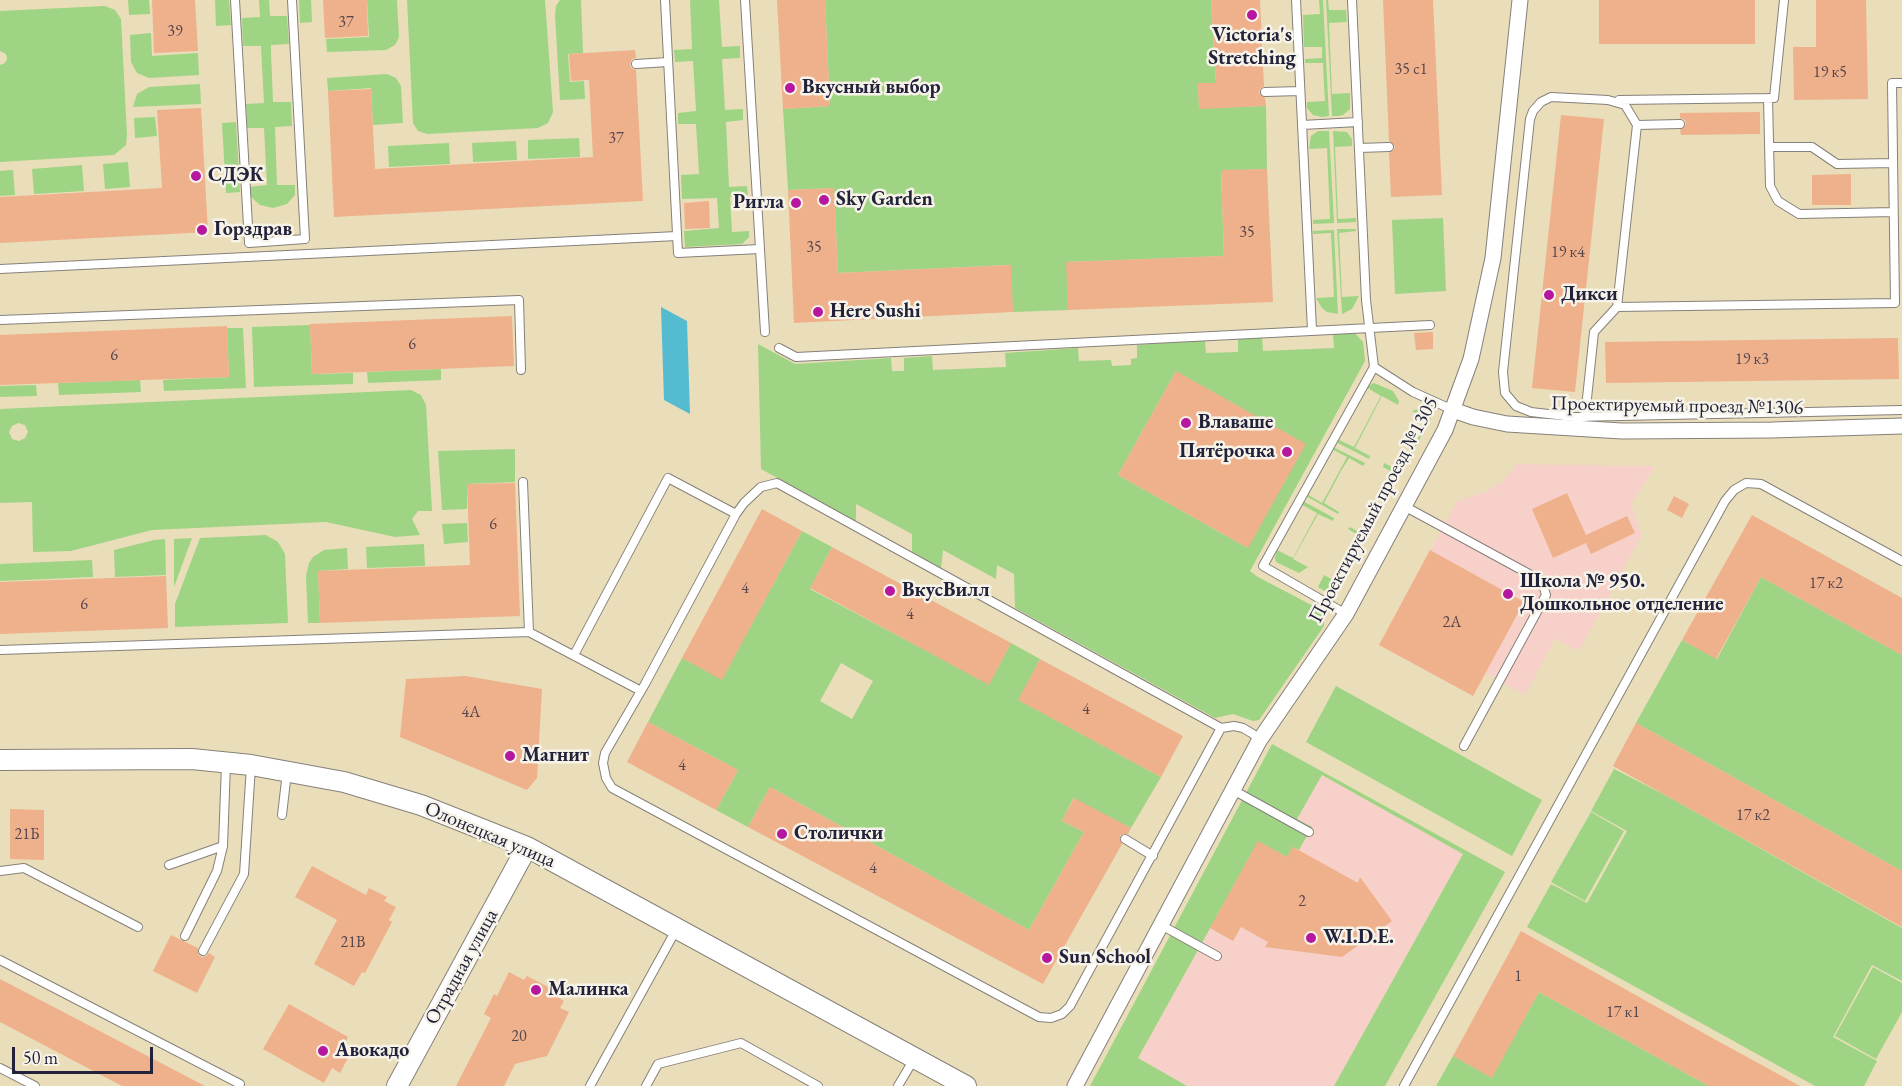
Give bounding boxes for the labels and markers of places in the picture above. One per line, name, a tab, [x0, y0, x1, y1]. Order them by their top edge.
marker: Victoria's Stretching	[1245, 8, 1259, 22]
place label: Victoria's Stretching	[1208, 24, 1296, 71]
place label: Вкусный выбор	[802, 76, 941, 100]
marker: Вкусный выбор	[783, 81, 797, 95]
place label: СДЭК	[208, 164, 264, 188]
marker: СДЭК	[189, 169, 203, 183]
place label: Sky Garden	[836, 188, 933, 212]
place label: Ригла	[733, 191, 784, 215]
marker: Sky Garden	[817, 193, 831, 207]
marker: Ригла	[789, 196, 803, 210]
place label: Горздрав	[214, 218, 292, 242]
marker: Горздрав	[195, 223, 209, 237]
place label: Дикси	[1561, 283, 1618, 307]
marker: Дикси	[1542, 288, 1556, 302]
place label: Here Sushi	[830, 300, 921, 324]
marker: Here Sushi	[811, 305, 825, 319]
place label: Влаваше	[1198, 411, 1273, 435]
marker: Влаваше	[1179, 416, 1193, 430]
place label: Пятёрочка	[1179, 440, 1275, 464]
marker: Пятёрочка	[1280, 445, 1294, 459]
place label: Школа № 950. Дошкольное отделение	[1520, 570, 1724, 617]
place label: ВкусВилл	[902, 579, 989, 603]
marker: ВкусВилл	[883, 584, 897, 598]
marker: Школа № 950. Дошкольное отделение	[1501, 587, 1515, 601]
place label: Магнит	[522, 744, 589, 768]
marker: Магнит	[503, 749, 517, 763]
place label: Столички	[794, 822, 883, 846]
marker: Столички	[775, 827, 789, 841]
place label: W.I.D.E.	[1323, 926, 1394, 950]
marker: W.I.D.E.	[1304, 931, 1318, 945]
place label: Sun School	[1059, 946, 1151, 970]
marker: Sun School	[1040, 951, 1054, 965]
place label: Малинка	[548, 978, 629, 1002]
marker: Малинка	[529, 983, 543, 997]
place label: Авокадо	[335, 1039, 409, 1063]
marker: Авокадо	[316, 1044, 330, 1058]

